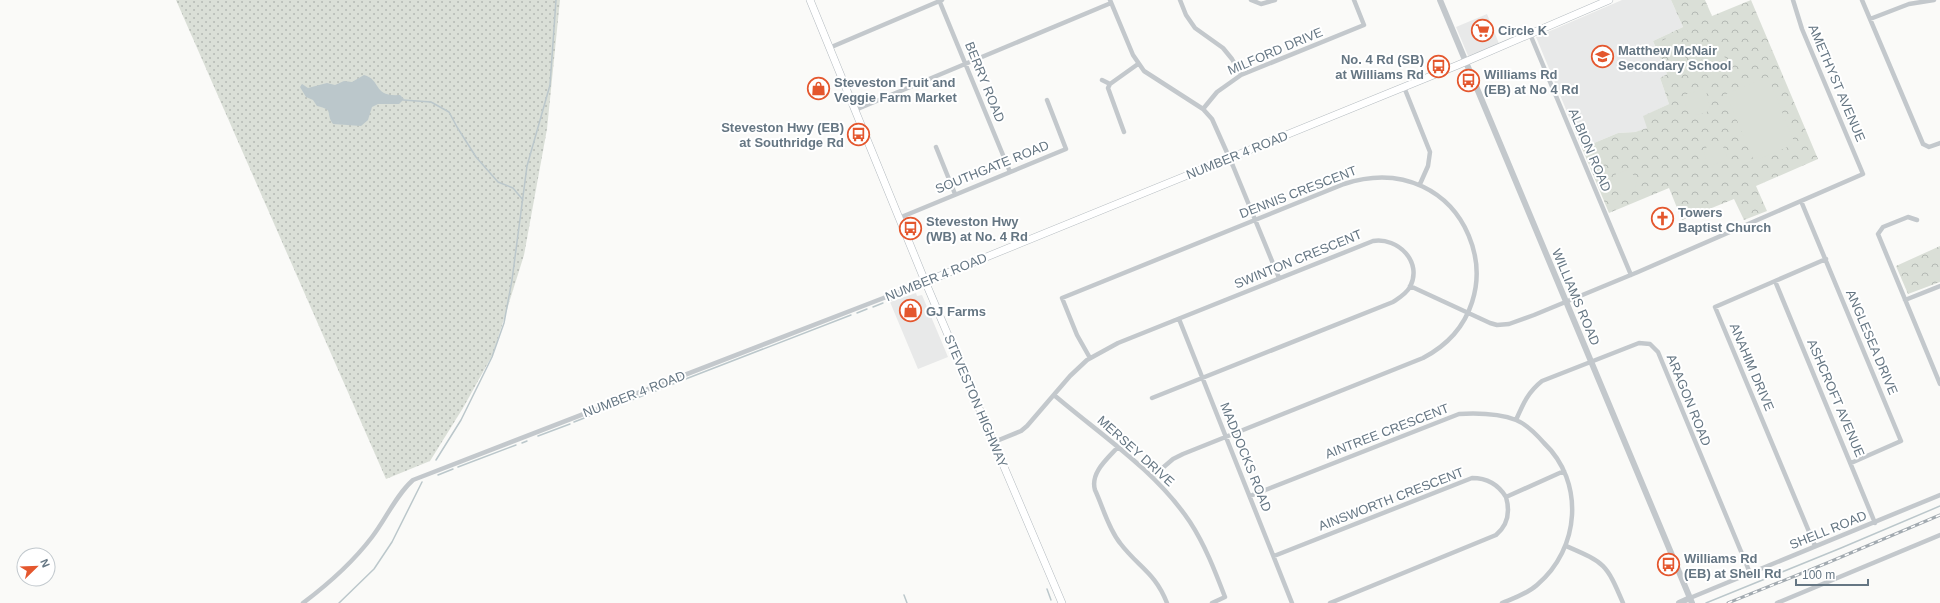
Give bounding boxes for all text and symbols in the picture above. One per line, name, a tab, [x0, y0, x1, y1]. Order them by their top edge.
supermarket icon: Circle K	[1470, 17, 1496, 43]
street label: AMETHYST AVENUE	[1805, 22, 1869, 144]
place label: Circle K	[1498, 23, 1548, 38]
street label: MILFORD DRIVE	[1225, 24, 1325, 78]
street label: BERRY ROAD	[962, 40, 1008, 124]
place label: Matthew McNair Secondary School	[1618, 43, 1731, 73]
school or university icon: Matthew McNair Secondary School	[1589, 44, 1615, 70]
place label: No. 4 Rd (SB) at Williams Rd	[1335, 52, 1424, 82]
bus stop icon: No. 4 Rd (SB) at Williams Rd	[1426, 53, 1452, 79]
place label: Williams Rd (EB) at No 4 Rd	[1484, 67, 1579, 97]
bus stop icon: Williams Rd (EB) at No 4 Rd	[1456, 68, 1482, 94]
place label: Steveston Fruit and Veggie Farm Market	[834, 75, 957, 105]
shop icon: Steveston Fruit and Veggie Farm Market	[806, 76, 832, 102]
street label: ALBION ROAD	[1566, 106, 1614, 194]
place label: Steveston Hwy (EB) at Southridge Rd	[721, 120, 844, 150]
bus stop icon: Steveston Hwy (EB) at Southridge Rd	[846, 121, 872, 147]
street label: NUMBER 4 ROAD	[1184, 128, 1290, 182]
street label: SOUTHGATE ROAD	[933, 137, 1051, 197]
street label: DENNIS CRESCENT	[1237, 163, 1359, 221]
place label: Towers Baptist Church	[1678, 205, 1771, 235]
church icon: Towers Baptist Church	[1650, 206, 1676, 232]
place label: Steveston Hwy (WB) at No. 4 Rd	[926, 214, 1028, 244]
bus stop icon: Steveston Hwy (WB) at No. 4 Rd	[898, 215, 924, 241]
street label: SWINTON CRESCENT	[1232, 227, 1364, 291]
street label: WILLIAMS ROAD	[1549, 247, 1603, 347]
street label: NUMBER 4 ROAD	[883, 250, 989, 304]
street label: ANGLESEA DRIVE	[1843, 287, 1901, 397]
shop icon: GJ Farms	[898, 298, 924, 324]
place label: GJ Farms	[926, 304, 986, 319]
street label: ANAHIM DRIVE	[1727, 321, 1777, 413]
street label: STEVESTON HIGHWAY	[941, 332, 1011, 470]
street label: ASHCROFT AVENUE	[1804, 337, 1868, 460]
street label: ARAGON ROAD	[1664, 352, 1714, 448]
street label: NUMBER 4 ROAD	[581, 368, 687, 420]
street label: MADDOCKS ROAD	[1217, 400, 1275, 514]
street label: AINTREE CRESCENT	[1323, 400, 1451, 462]
street label: MERSEY DRIVE	[1095, 413, 1178, 490]
street label: AINSWORTH CRESCENT	[1316, 464, 1466, 534]
street label: SHELL ROAD	[1787, 508, 1869, 552]
north arrow	[16, 547, 56, 587]
place label: Williams Rd (EB) at Shell Rd	[1684, 551, 1782, 581]
bus stop icon: Williams Rd (EB) at Shell Rd	[1656, 552, 1682, 578]
text: N	[38, 557, 52, 569]
scale bar	[1796, 561, 1868, 587]
text: 100 m	[1802, 568, 1835, 582]

